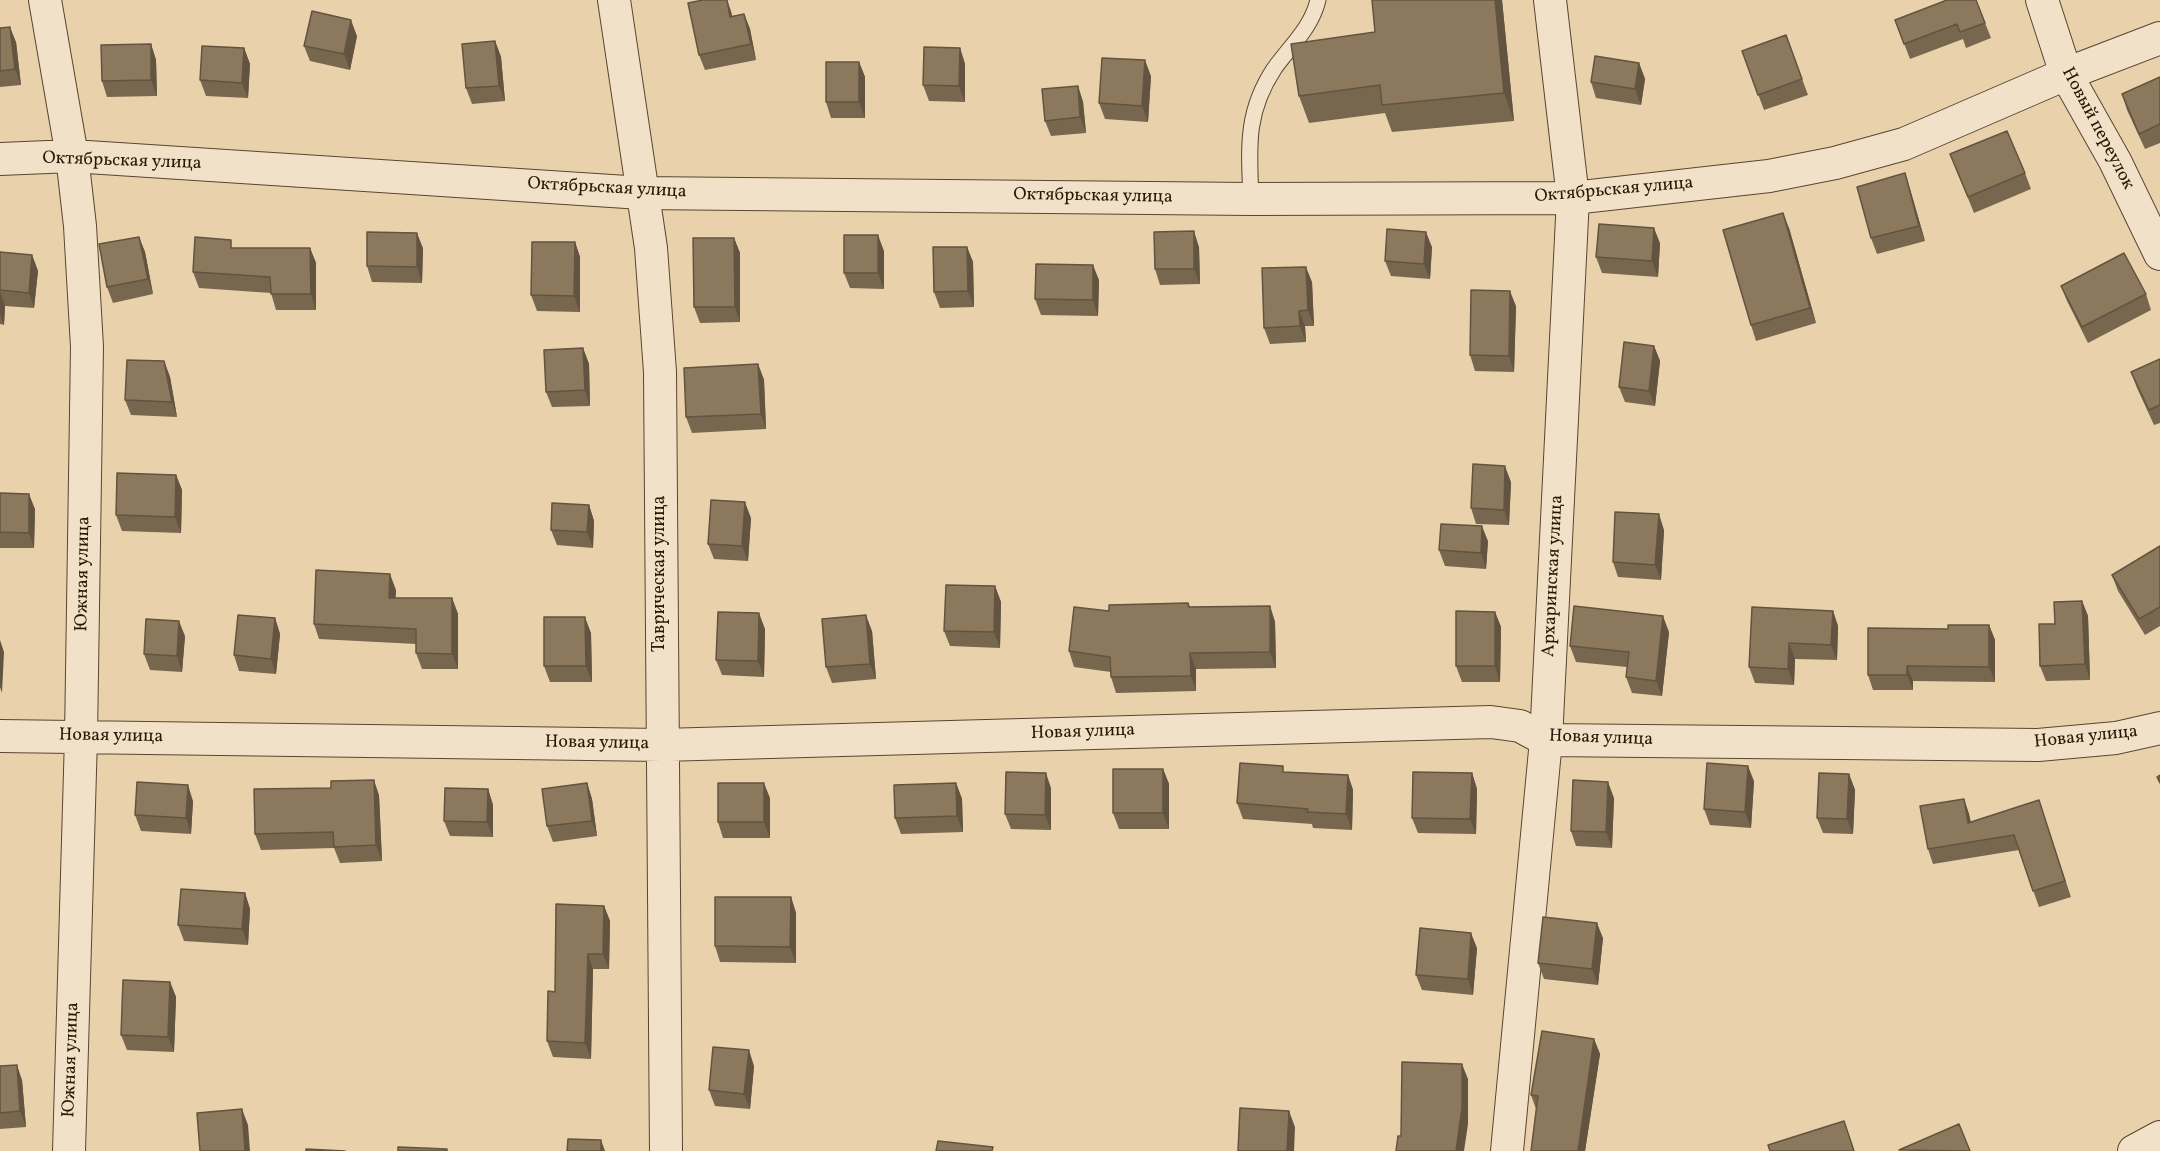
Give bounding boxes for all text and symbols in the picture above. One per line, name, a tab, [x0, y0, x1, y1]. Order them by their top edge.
street label: Новый переулок	[2056, 64, 2138, 194]
street label: Октябрьская улица	[42, 148, 202, 176]
street label: Октябрьская улица	[1534, 173, 1694, 209]
street label: Октябрьская улица	[527, 174, 687, 204]
street label: Октябрьская улица	[1013, 185, 1173, 209]
street label: Архаринская улица	[1539, 494, 1569, 658]
street label: Таврическая улица	[650, 496, 672, 652]
street label: Южная улица	[72, 516, 96, 632]
street label: Новая улица	[1030, 720, 1136, 746]
street label: Новая улица	[2033, 722, 2139, 754]
street label: Новая улица	[59, 725, 163, 749]
street label: Новая улица	[1548, 726, 1654, 752]
street label: Новая улица	[545, 732, 649, 756]
street label: Южная улица	[59, 1002, 85, 1118]

